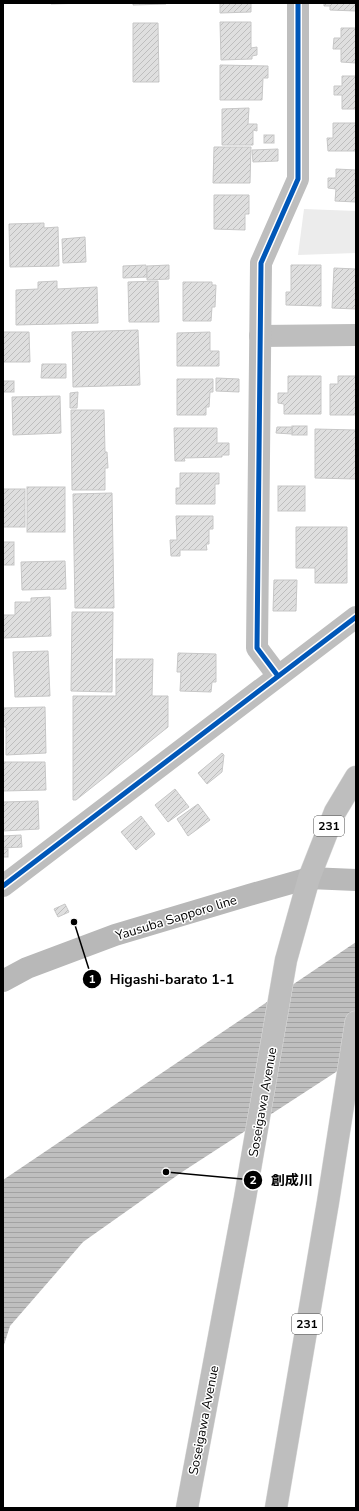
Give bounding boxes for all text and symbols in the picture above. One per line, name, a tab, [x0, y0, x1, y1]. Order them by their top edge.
road number: 231	[314, 816, 344, 836]
street label: Yausuba Sapporo line	[113, 891, 239, 945]
callout: Higashi-barato 1-1	[82, 966, 242, 992]
text: Higashi-barato 1-1	[110, 970, 234, 989]
text: 1	[88, 971, 96, 987]
street label: Soseigawa Avenue	[244, 1046, 282, 1158]
callout: 創成川	[243, 1167, 321, 1193]
text: 創成川	[271, 1171, 313, 1190]
text: 2	[249, 1172, 257, 1188]
road number: 231	[292, 1314, 322, 1334]
street label: Soseigawa Avenue	[185, 1364, 223, 1476]

